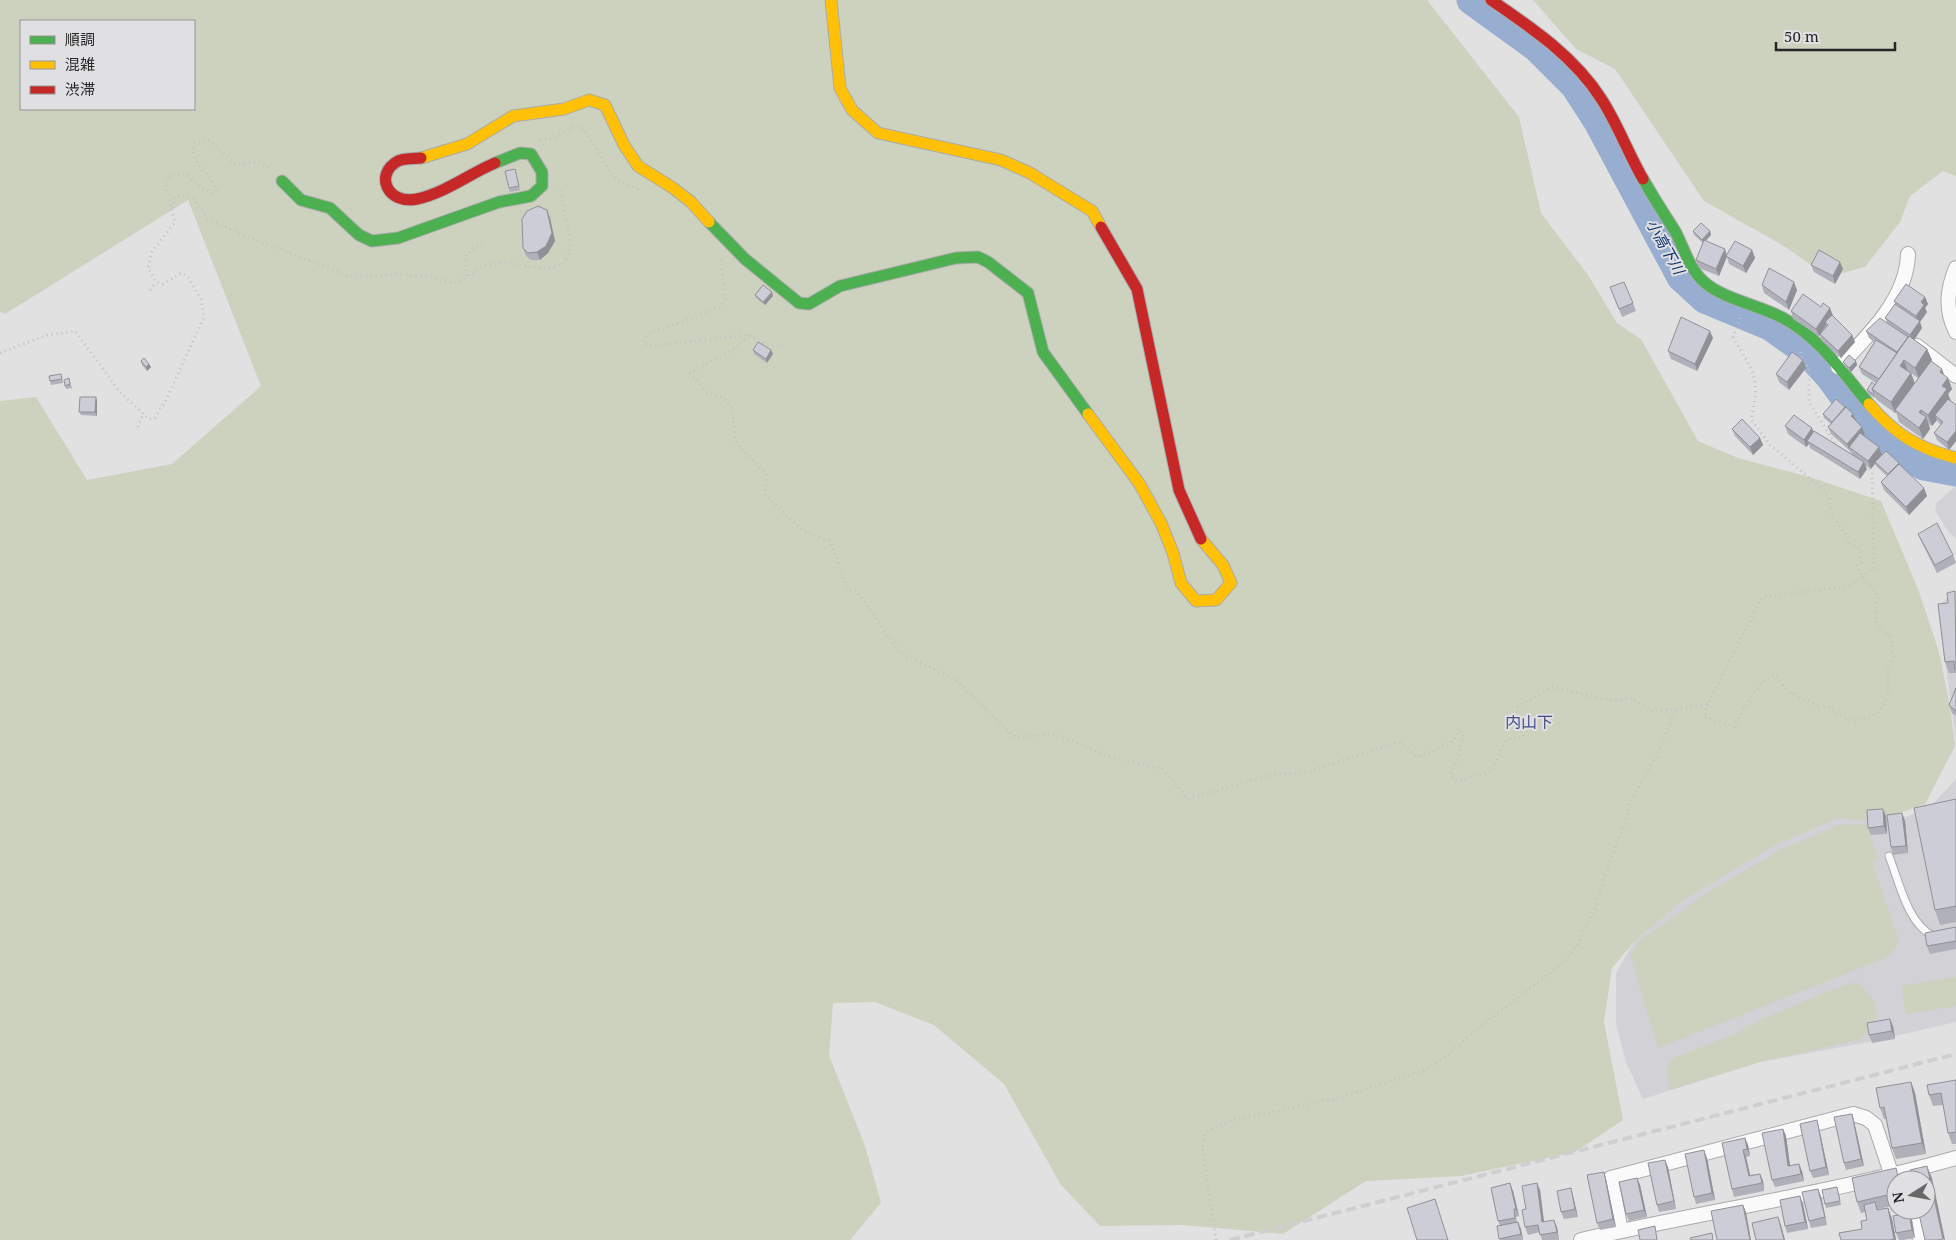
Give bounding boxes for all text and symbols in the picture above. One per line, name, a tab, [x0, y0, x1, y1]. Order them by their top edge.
legend	[20, 20, 195, 110]
scale bar	[1776, 20, 1895, 52]
text: 50 m	[1784, 26, 1819, 46]
text: 順調	[65, 29, 95, 49]
text: 混雑	[65, 54, 95, 74]
text: 渋滞	[65, 79, 95, 99]
water label: 小高下川	[1643, 215, 1690, 279]
district label: 内山下	[1505, 711, 1553, 733]
north arrow	[1886, 1170, 1936, 1220]
text: N	[1887, 1190, 1908, 1205]

